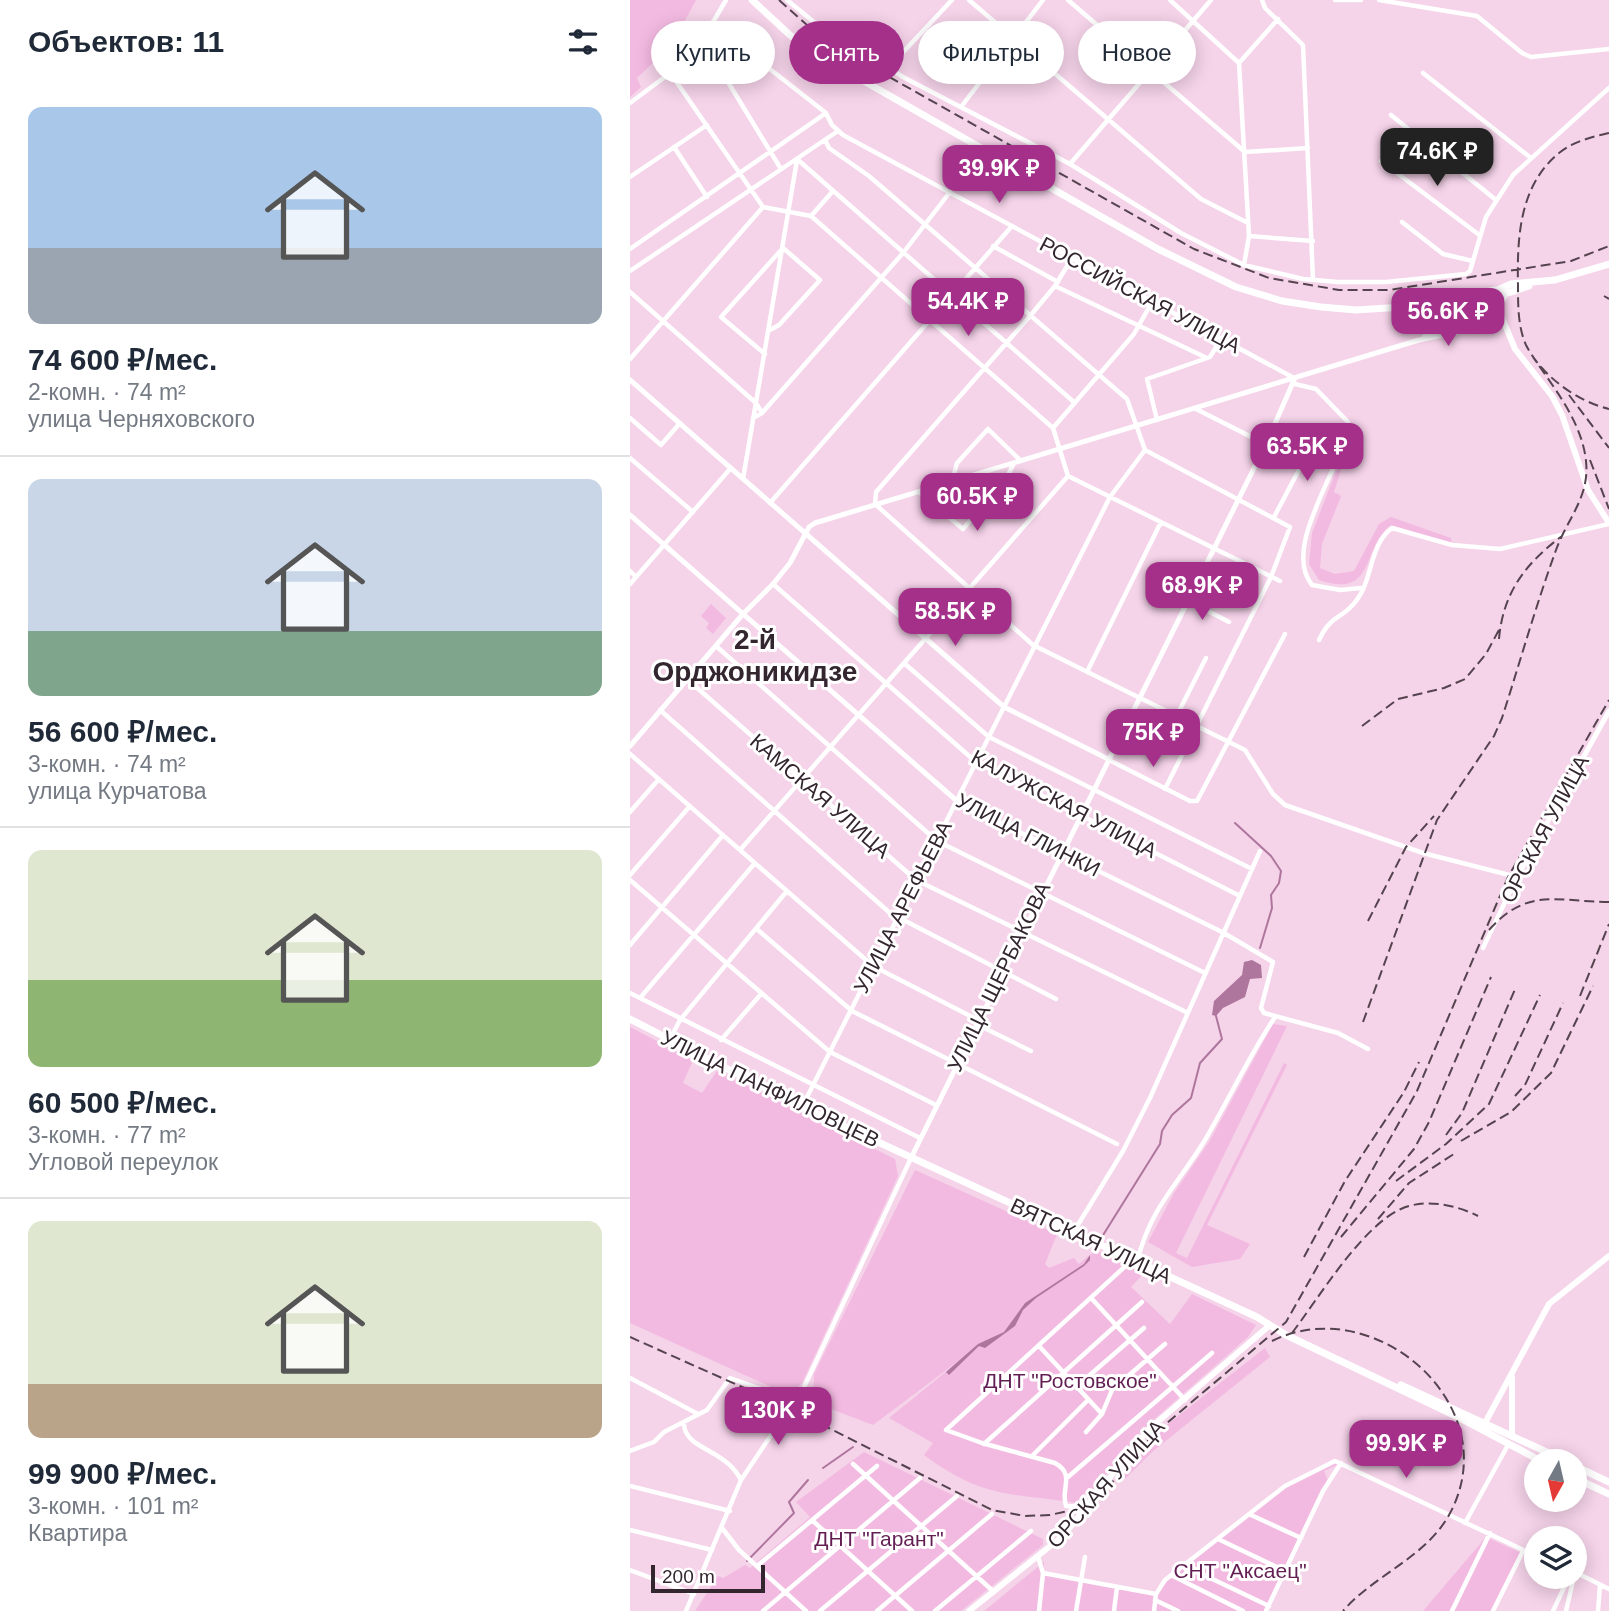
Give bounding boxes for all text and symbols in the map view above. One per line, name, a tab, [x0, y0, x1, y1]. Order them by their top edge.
chip: Купить	[651, 21, 775, 84]
chip: Снять	[789, 21, 904, 84]
chip: Фильтры	[918, 21, 1064, 84]
chip: Новое	[1078, 21, 1196, 84]
icon: filters	[564, 23, 602, 61]
text: Объектов: 11	[28, 25, 224, 58]
pin: 74.6K ₽	[1372, 128, 1502, 188]
text: 74.6K ₽	[1396, 138, 1478, 164]
pin: 39.9K ₽	[934, 146, 1064, 205]
icon: home	[252, 152, 378, 278]
text: 39.9K ₽	[958, 155, 1040, 181]
street label: РОССИЙСКАЯ УЛИЦА	[1036, 232, 1244, 357]
pin: 54.4K ₽	[903, 278, 1033, 338]
text: 54.4K ₽	[927, 288, 1009, 314]
pin: 56.6K ₽	[1383, 288, 1513, 348]
text: 56.6K ₽	[1407, 298, 1489, 324]
text: 74 600 ₽/мес.	[28, 343, 217, 376]
text: 2-комн. · 74 m²	[28, 379, 186, 405]
text: улица Черняховского	[28, 406, 255, 432]
pin: 63.5K ₽	[1242, 424, 1372, 483]
text: 63.5K ₽	[1266, 433, 1348, 459]
pin: 60.5K ₽	[912, 474, 1042, 533]
text: 60.5K ₽	[936, 483, 1018, 509]
icon: home	[252, 524, 378, 650]
pin: 68.9K ₽	[1137, 562, 1267, 622]
text: 68.9K ₽	[1161, 572, 1243, 598]
pin: 58.5K ₽	[890, 588, 1020, 648]
text: 58.5K ₽	[914, 598, 996, 624]
district label: 2-й Орджоникидзе	[653, 624, 857, 687]
pin: 75K ₽	[1104, 710, 1202, 769]
text: 56 600 ₽/мес.	[28, 715, 217, 748]
text: 75K ₽	[1122, 719, 1184, 745]
street label: КАМСКАЯ УЛИЦА	[746, 729, 895, 862]
street label: КАЛУЖСКАЯ УЛИЦА	[968, 745, 1161, 862]
text: 3-комн. · 74 m²	[28, 751, 186, 777]
street label: ОРСКАЯ УЛИЦА	[1496, 751, 1593, 906]
text: улица Курчатова	[28, 778, 207, 804]
street label: УЛИЦА ГЛИНКИ	[952, 788, 1104, 881]
street label: УЛИЦА АРЕФЬЕВА	[849, 817, 956, 997]
street label: УЛИЦА ЩЕРБАКОВА	[943, 878, 1054, 1075]
icon: home	[252, 895, 378, 1021]
street label: УЛИЦА ПАНФИЛОВЦЕВ	[657, 1026, 883, 1151]
text: 60 500 ₽/мес.	[28, 1086, 217, 1119]
text: 3-комн. · 77 m²	[28, 1122, 186, 1148]
text: Угловой переулок	[28, 1149, 218, 1175]
street label: ВЯТСКАЯ УЛИЦА	[1007, 1193, 1175, 1288]
icon: home	[252, 1266, 378, 1392]
park label: ДНТ "Ростовское"	[983, 1369, 1157, 1392]
pin: 130K ₽	[721, 1388, 835, 1447]
text: 130K ₽	[741, 1397, 815, 1423]
street label: ОРСКАЯ УЛИЦА	[1042, 1415, 1169, 1552]
pin: 99.9K ₽	[1341, 1420, 1471, 1480]
text: 99.9K ₽	[1365, 1430, 1447, 1456]
north arrow	[1524, 1449, 1587, 1512]
map controls	[1524, 1449, 1587, 1589]
text: 99 900 ₽/мес.	[28, 1457, 217, 1490]
text: 3-комн. · 101 m²	[28, 1493, 199, 1519]
text: Квартира	[28, 1520, 127, 1546]
button: layers	[1524, 1526, 1587, 1589]
park label: ДНТ "Гарант"	[814, 1527, 944, 1550]
park label: СНТ "Аксаец"	[1173, 1559, 1307, 1582]
scale bar	[651, 1562, 765, 1594]
text: 200 m	[662, 1566, 715, 1587]

